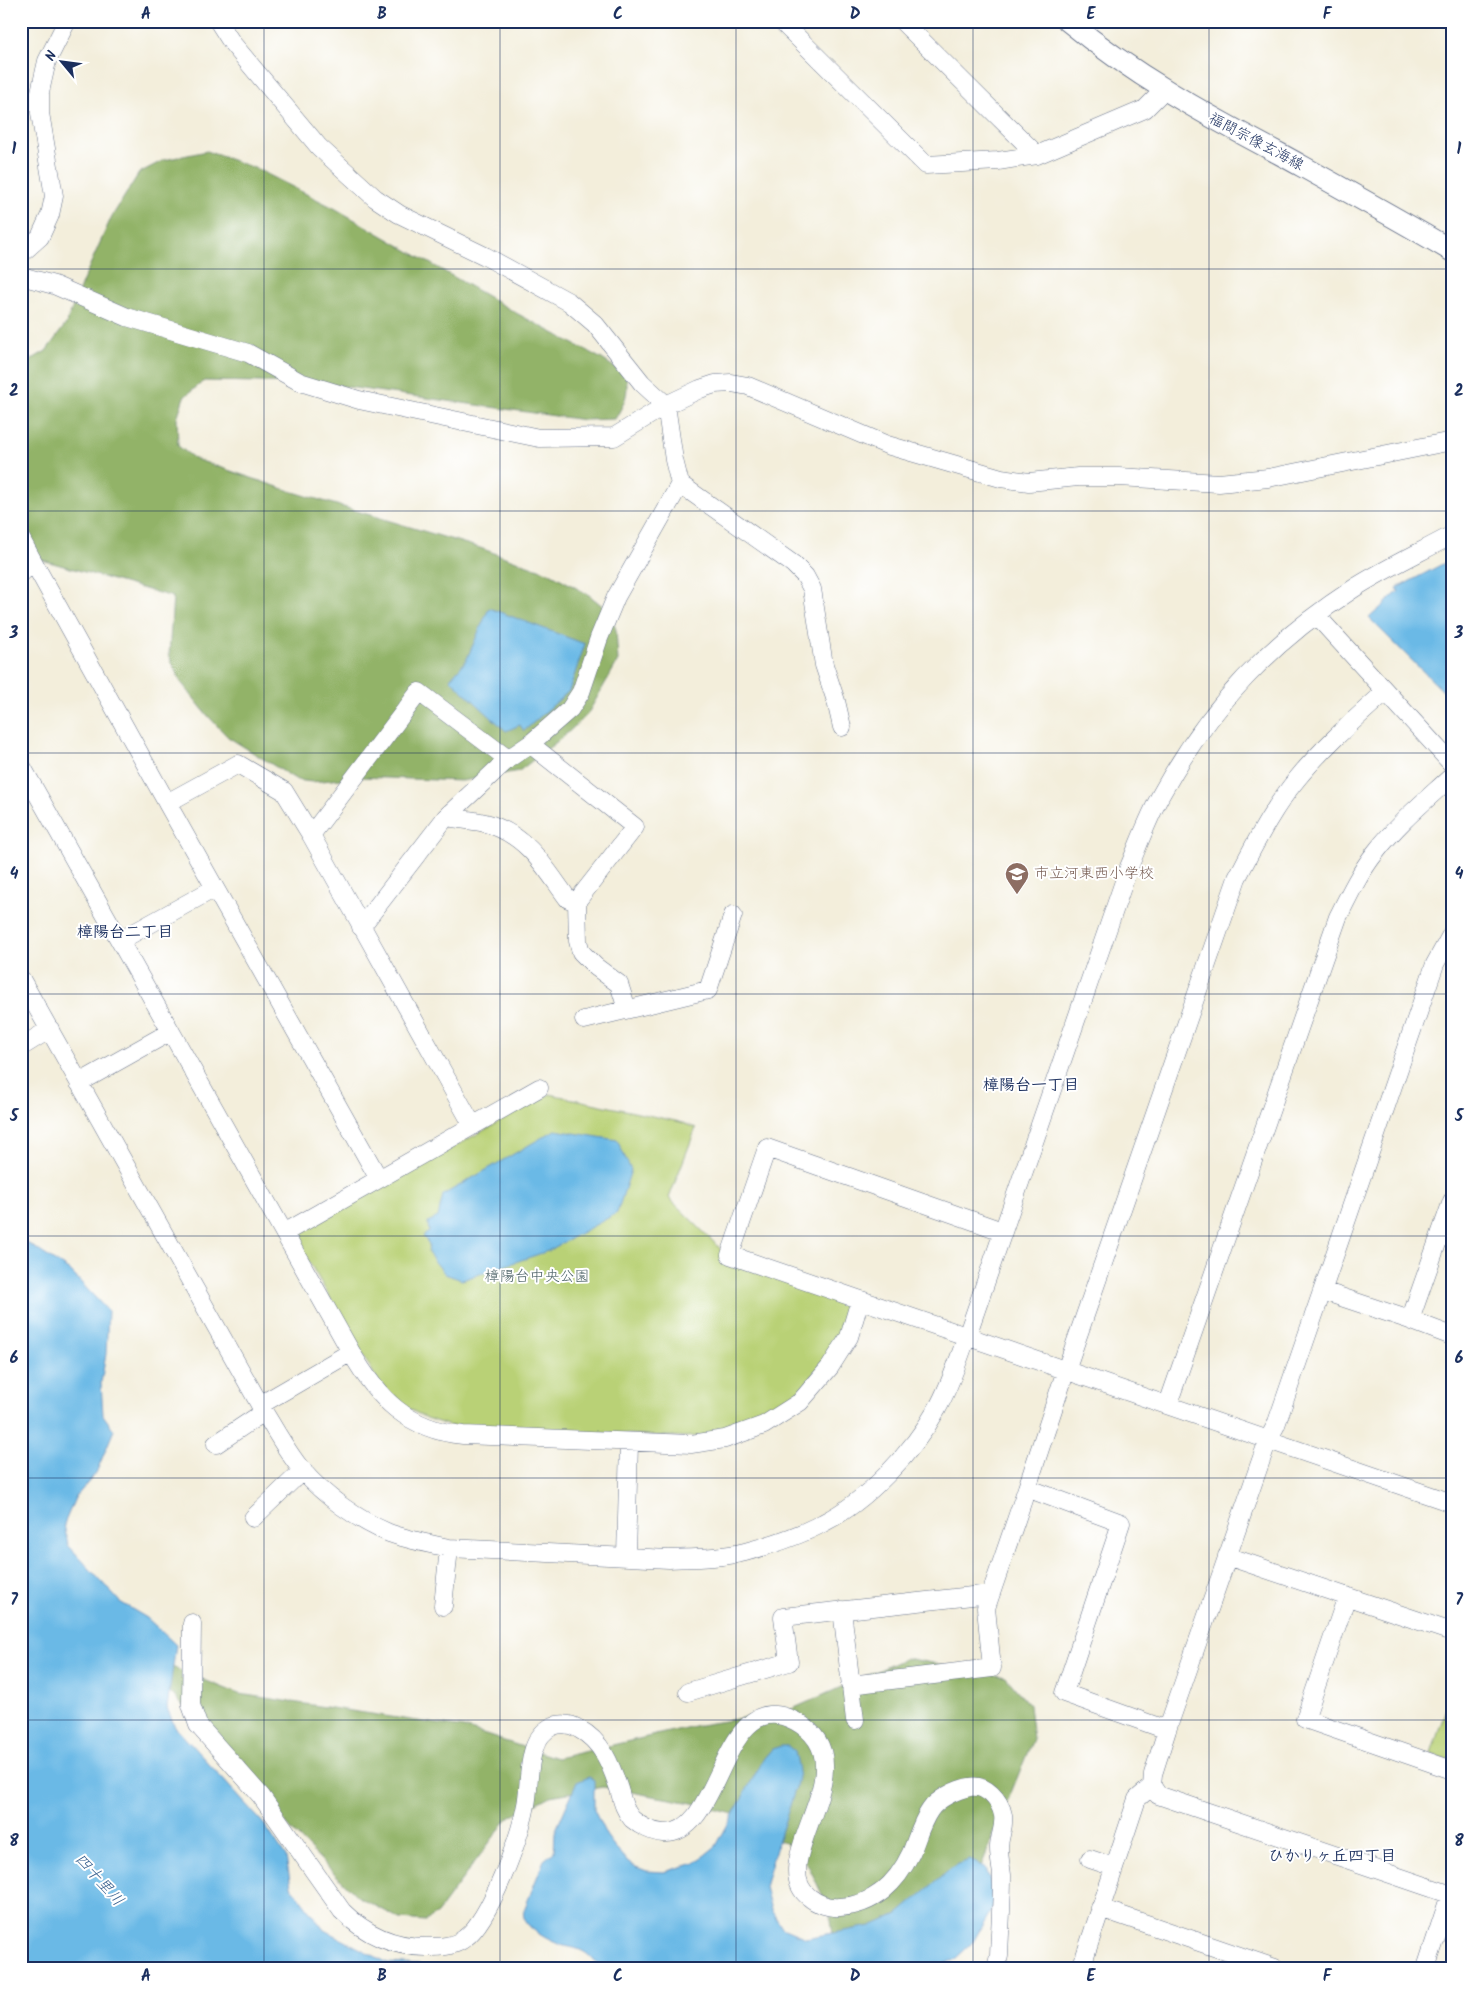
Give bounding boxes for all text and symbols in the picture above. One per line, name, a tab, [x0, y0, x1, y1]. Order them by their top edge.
text: A	[141, 2, 151, 27]
text: B	[377, 2, 387, 27]
text: C	[613, 2, 623, 27]
text: D	[850, 2, 861, 27]
text: E	[1087, 2, 1097, 27]
text: F	[1323, 2, 1333, 27]
north arrow	[38, 38, 88, 88]
text: N	[40, 47, 63, 65]
street label: 福間宗像玄海線	[1204, 107, 1308, 177]
text: 1	[12, 137, 17, 162]
text: 1	[1457, 137, 1462, 162]
text: 2	[9, 379, 19, 404]
text: 2	[1454, 379, 1464, 404]
text: 3	[9, 621, 19, 646]
text: 3	[1454, 621, 1464, 646]
school or university icon: 市立河東西小学校	[1004, 861, 1030, 895]
text: 4	[10, 862, 19, 887]
place label: 市立河東西小学校	[1034, 862, 1154, 886]
text: 4	[1455, 862, 1464, 887]
district label: 樟陽台二丁目	[77, 920, 173, 945]
district label: 樟陽台一丁目	[983, 1073, 1079, 1098]
text: 5	[9, 1104, 20, 1129]
text: 5	[1454, 1104, 1465, 1129]
park label: 樟陽台中央公園	[484, 1265, 590, 1289]
text: 6	[10, 1346, 19, 1371]
text: 6	[1455, 1346, 1464, 1371]
text: 7	[10, 1588, 18, 1613]
text: 7	[1455, 1588, 1463, 1613]
text: 8	[9, 1829, 19, 1854]
text: 8	[1454, 1829, 1464, 1854]
district label: ひかりヶ丘四丁目	[1268, 1844, 1396, 1869]
water label: 四十里川	[68, 1848, 130, 1912]
text: A	[141, 1964, 151, 1989]
text: B	[377, 1964, 387, 1989]
text: C	[613, 1964, 623, 1989]
text: D	[850, 1964, 861, 1989]
text: E	[1087, 1964, 1097, 1989]
text: F	[1323, 1964, 1333, 1989]

